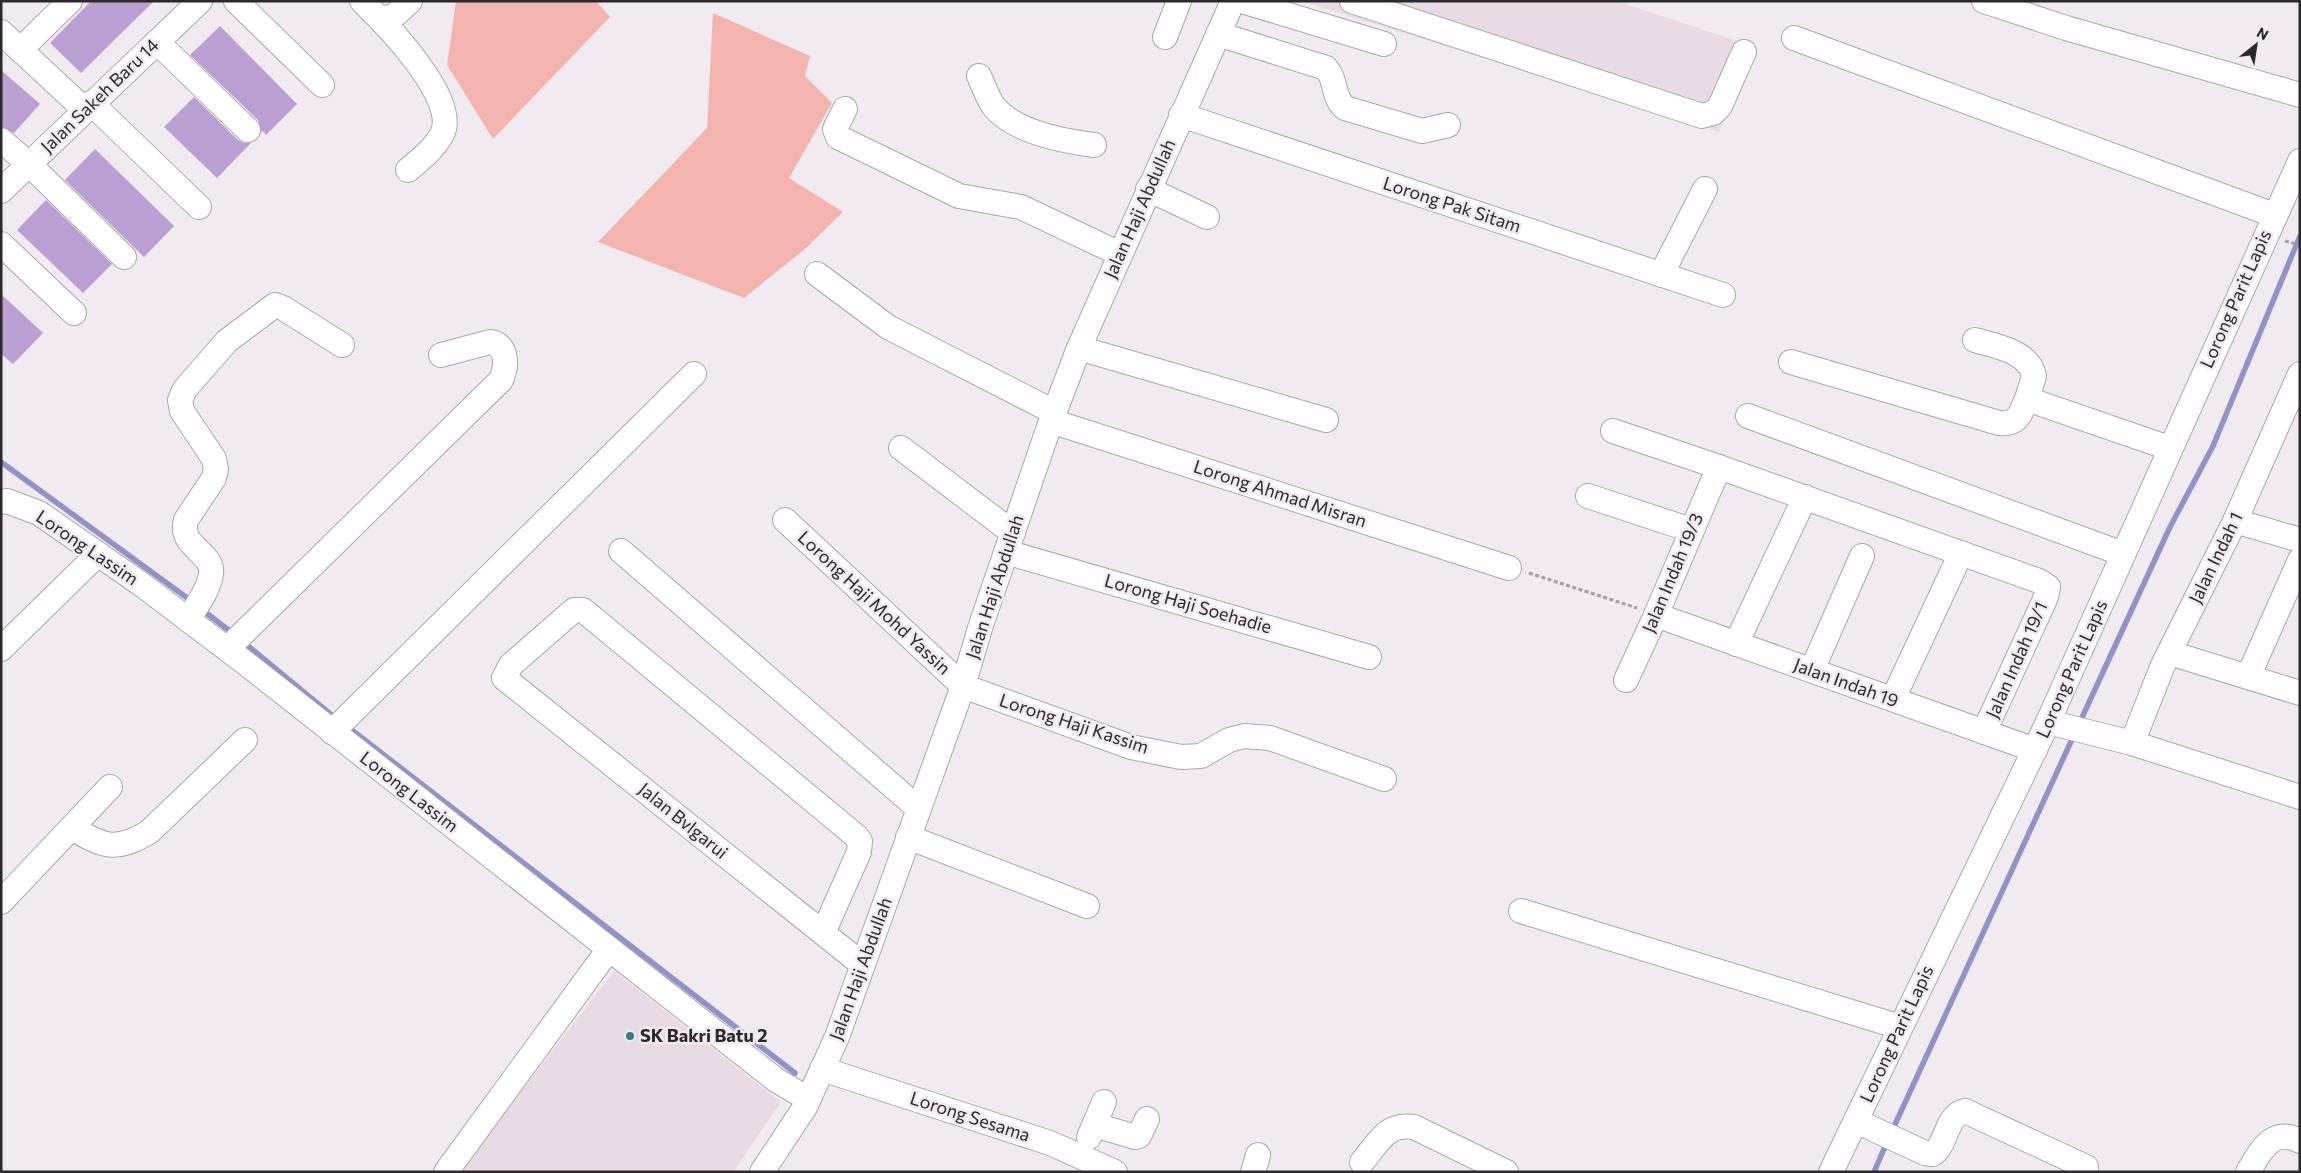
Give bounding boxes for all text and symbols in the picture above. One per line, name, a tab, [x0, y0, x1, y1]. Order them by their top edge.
north arrow	[2231, 20, 2281, 70]
text: N	[2254, 23, 2272, 43]
street label: Jalan Sakeh Baru 14	[36, 33, 163, 157]
street label: Jalan Haji Abdullah	[1098, 135, 1180, 282]
street label: Lorong Pak Sitam	[1381, 171, 1524, 237]
street label: Lorong Parit Lapis	[2195, 226, 2275, 371]
street label: Lorong Ahmad Misran	[1191, 455, 1370, 531]
street label: Lorong Lassim	[32, 505, 143, 589]
street label: Jalan Indah 1	[2184, 508, 2247, 607]
street label: Jalan Indah 19/3	[1637, 509, 1707, 636]
street label: Jalan Haji Abdullah	[960, 512, 1028, 662]
street label: Lorong Haji Mohd Yassin	[794, 526, 956, 679]
street label: Lorong Haji Soehadie	[1102, 569, 1274, 637]
street label: Lorong Parit Lapis	[2031, 596, 2111, 741]
street label: Jalan Indah 19/1	[1981, 598, 2052, 721]
street label: Jalan Indah 19	[1791, 653, 1902, 711]
street label: Lorong Haji Kassim	[997, 688, 1152, 758]
street label: Lorong Lassim	[356, 746, 463, 836]
street label: Jalan Bvlgarui	[634, 777, 733, 863]
street label: Jalan Haji Abdullah	[824, 894, 896, 1043]
street label: Lorong Parit Lapis	[1855, 962, 1937, 1106]
place label: SK Bakri Batu 2	[640, 1024, 767, 1046]
marker: SK Bakri Batu 2	[624, 1030, 636, 1042]
street label: Lorong Sesama	[907, 1086, 1033, 1146]

